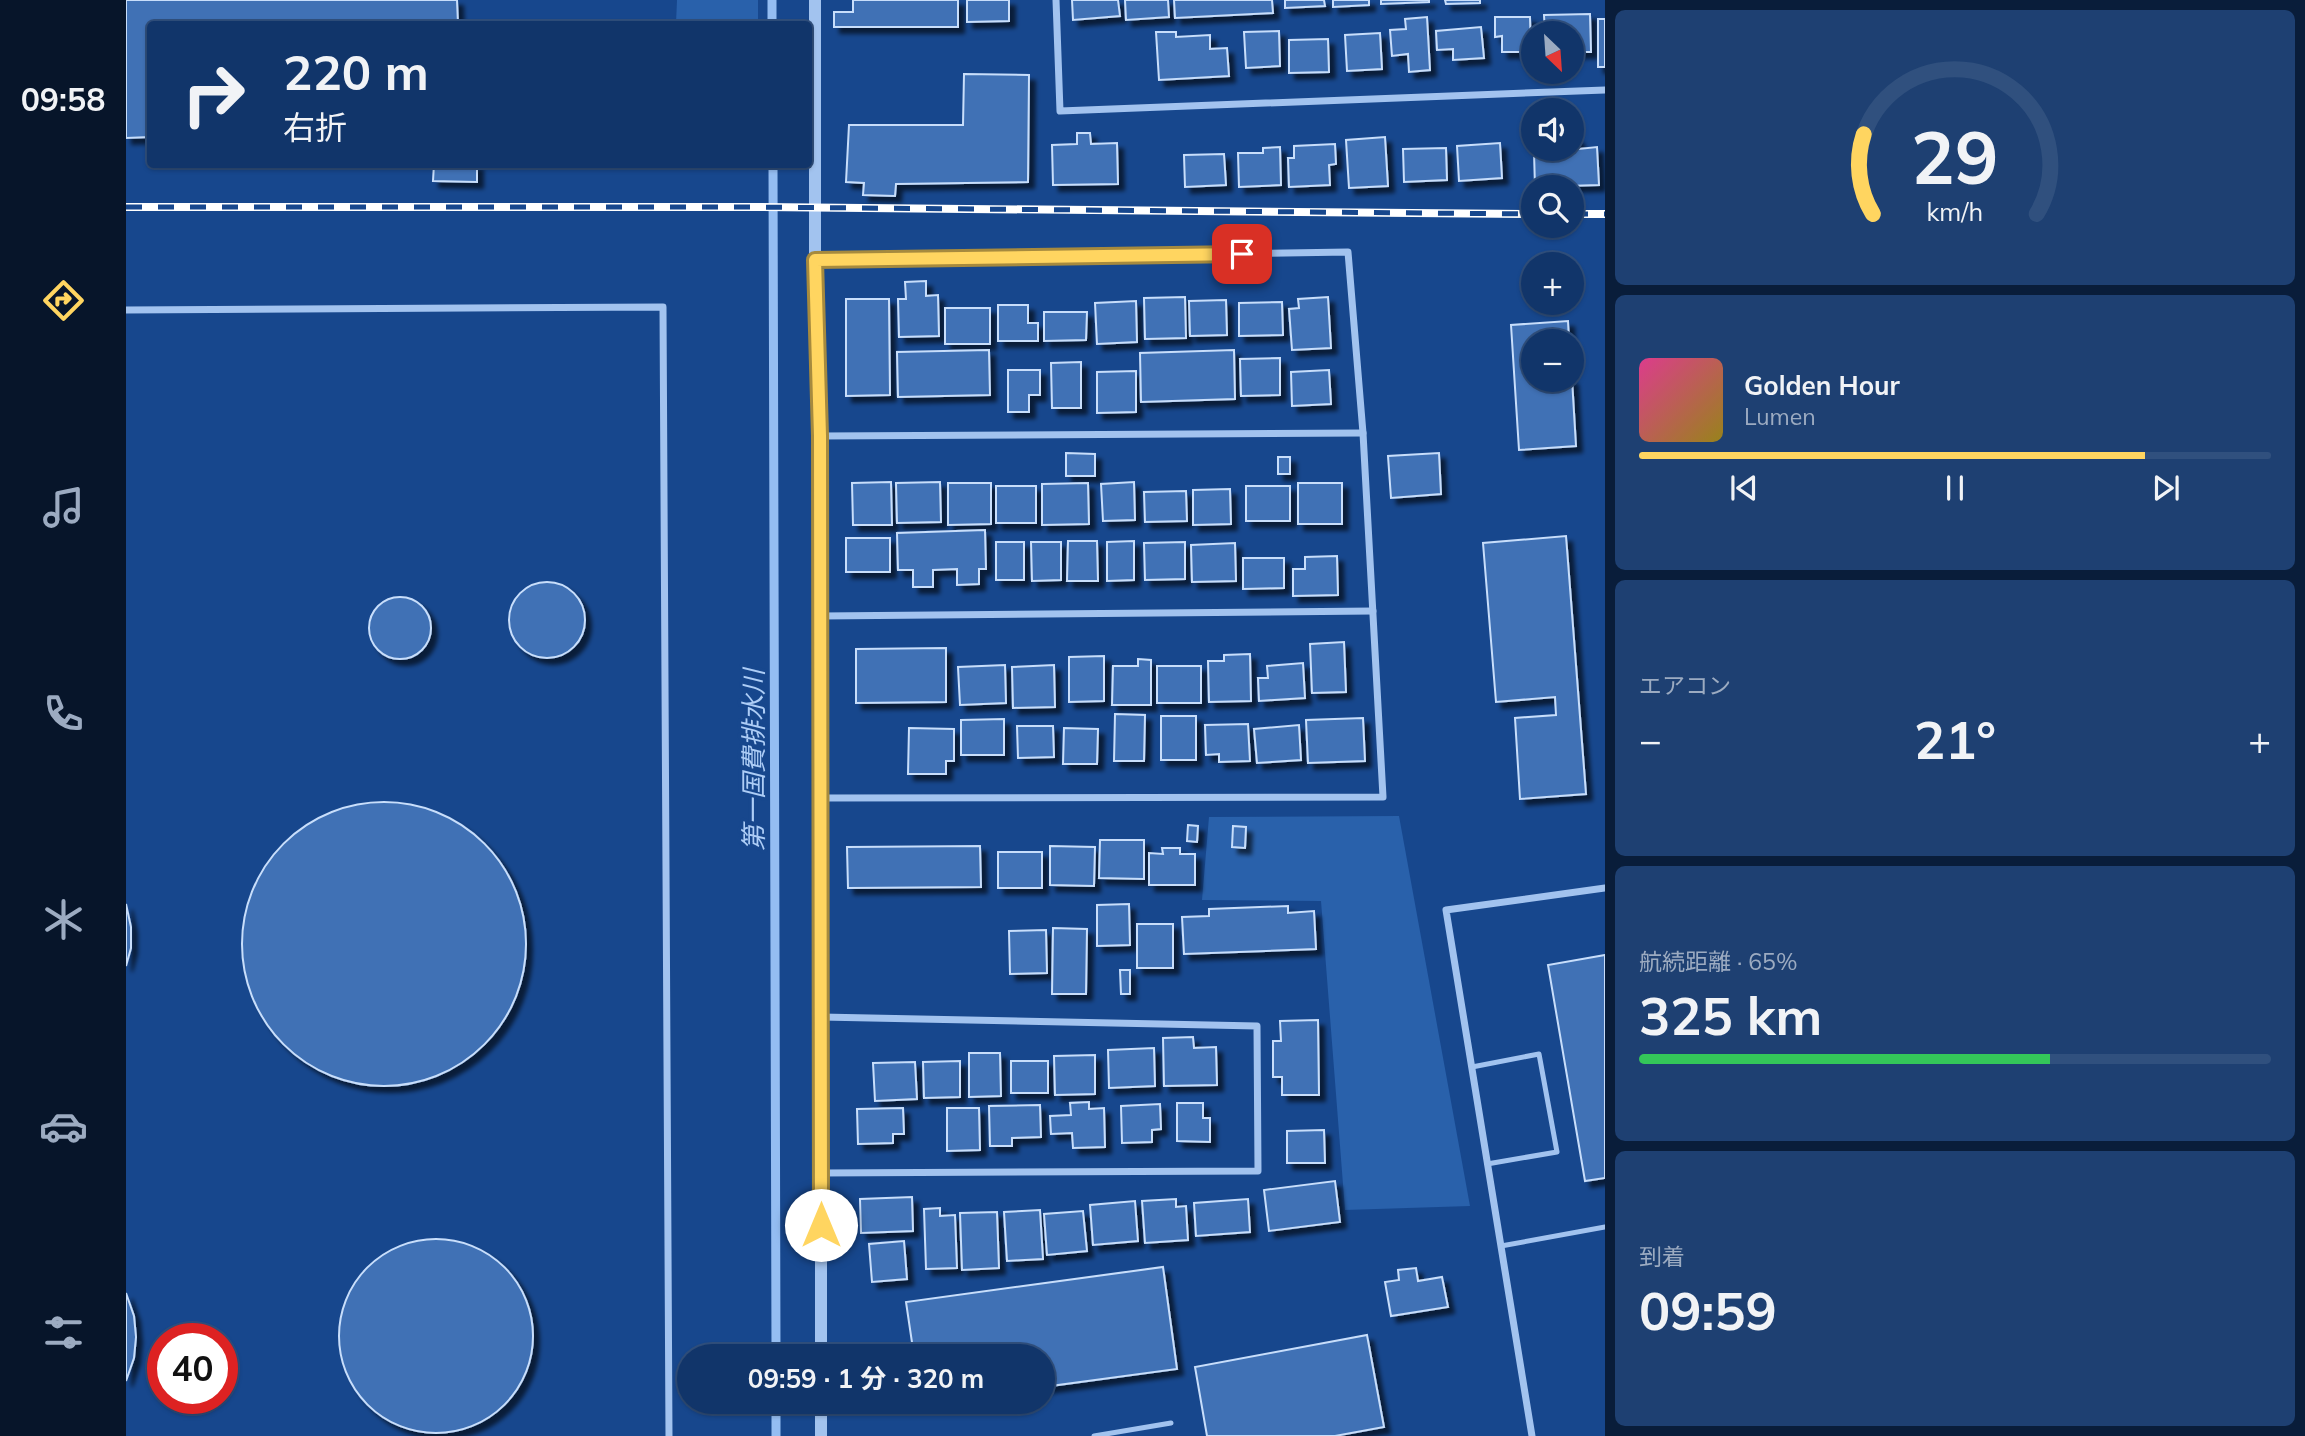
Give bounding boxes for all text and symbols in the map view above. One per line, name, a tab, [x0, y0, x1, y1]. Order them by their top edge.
north arrow	[1521, 21, 1584, 84]
map controls	[1521, 21, 1584, 392]
text: 220 m	[283, 41, 429, 102]
icon: right	[168, 49, 259, 140]
text: 09:58	[21, 79, 105, 119]
button: sound	[1521, 98, 1584, 161]
text: 右折	[283, 107, 347, 147]
text: 29	[1911, 111, 1999, 202]
button: search	[1521, 175, 1584, 238]
text: km/h	[1927, 195, 1983, 226]
pin	[1212, 224, 1272, 284]
icon: arrive	[1223, 235, 1261, 273]
button: +	[1521, 252, 1584, 315]
icon: directions	[39, 276, 88, 325]
button: −	[1521, 329, 1584, 392]
text: Golden Hour	[1744, 369, 1900, 402]
text: Lumen	[1744, 402, 1816, 431]
icon: previous	[1725, 469, 1763, 507]
icon: pause	[1936, 469, 1974, 507]
icon: next	[2147, 469, 2185, 507]
icon: music	[39, 483, 88, 532]
water label: 第一国費排水川	[737, 666, 770, 851]
text: エアコン	[1639, 671, 1731, 700]
icon: phone	[39, 689, 88, 738]
text: 21°	[1914, 707, 1996, 772]
text: −	[1639, 716, 1662, 764]
text: +	[2248, 716, 2271, 764]
icon: climate	[39, 895, 88, 944]
text: 航続距離 · 65%	[1639, 947, 1797, 976]
text: 325 km	[1639, 983, 1822, 1048]
icon: car	[39, 1102, 88, 1151]
position arrow	[784, 1188, 858, 1262]
text: 到着	[1639, 1242, 1685, 1271]
text: 09:59	[1639, 1278, 1777, 1343]
icon: filters	[39, 1308, 88, 1357]
speed limit sign: 40	[147, 1323, 238, 1414]
text: 09:59 · 1 分 · 320 m	[748, 1362, 984, 1395]

